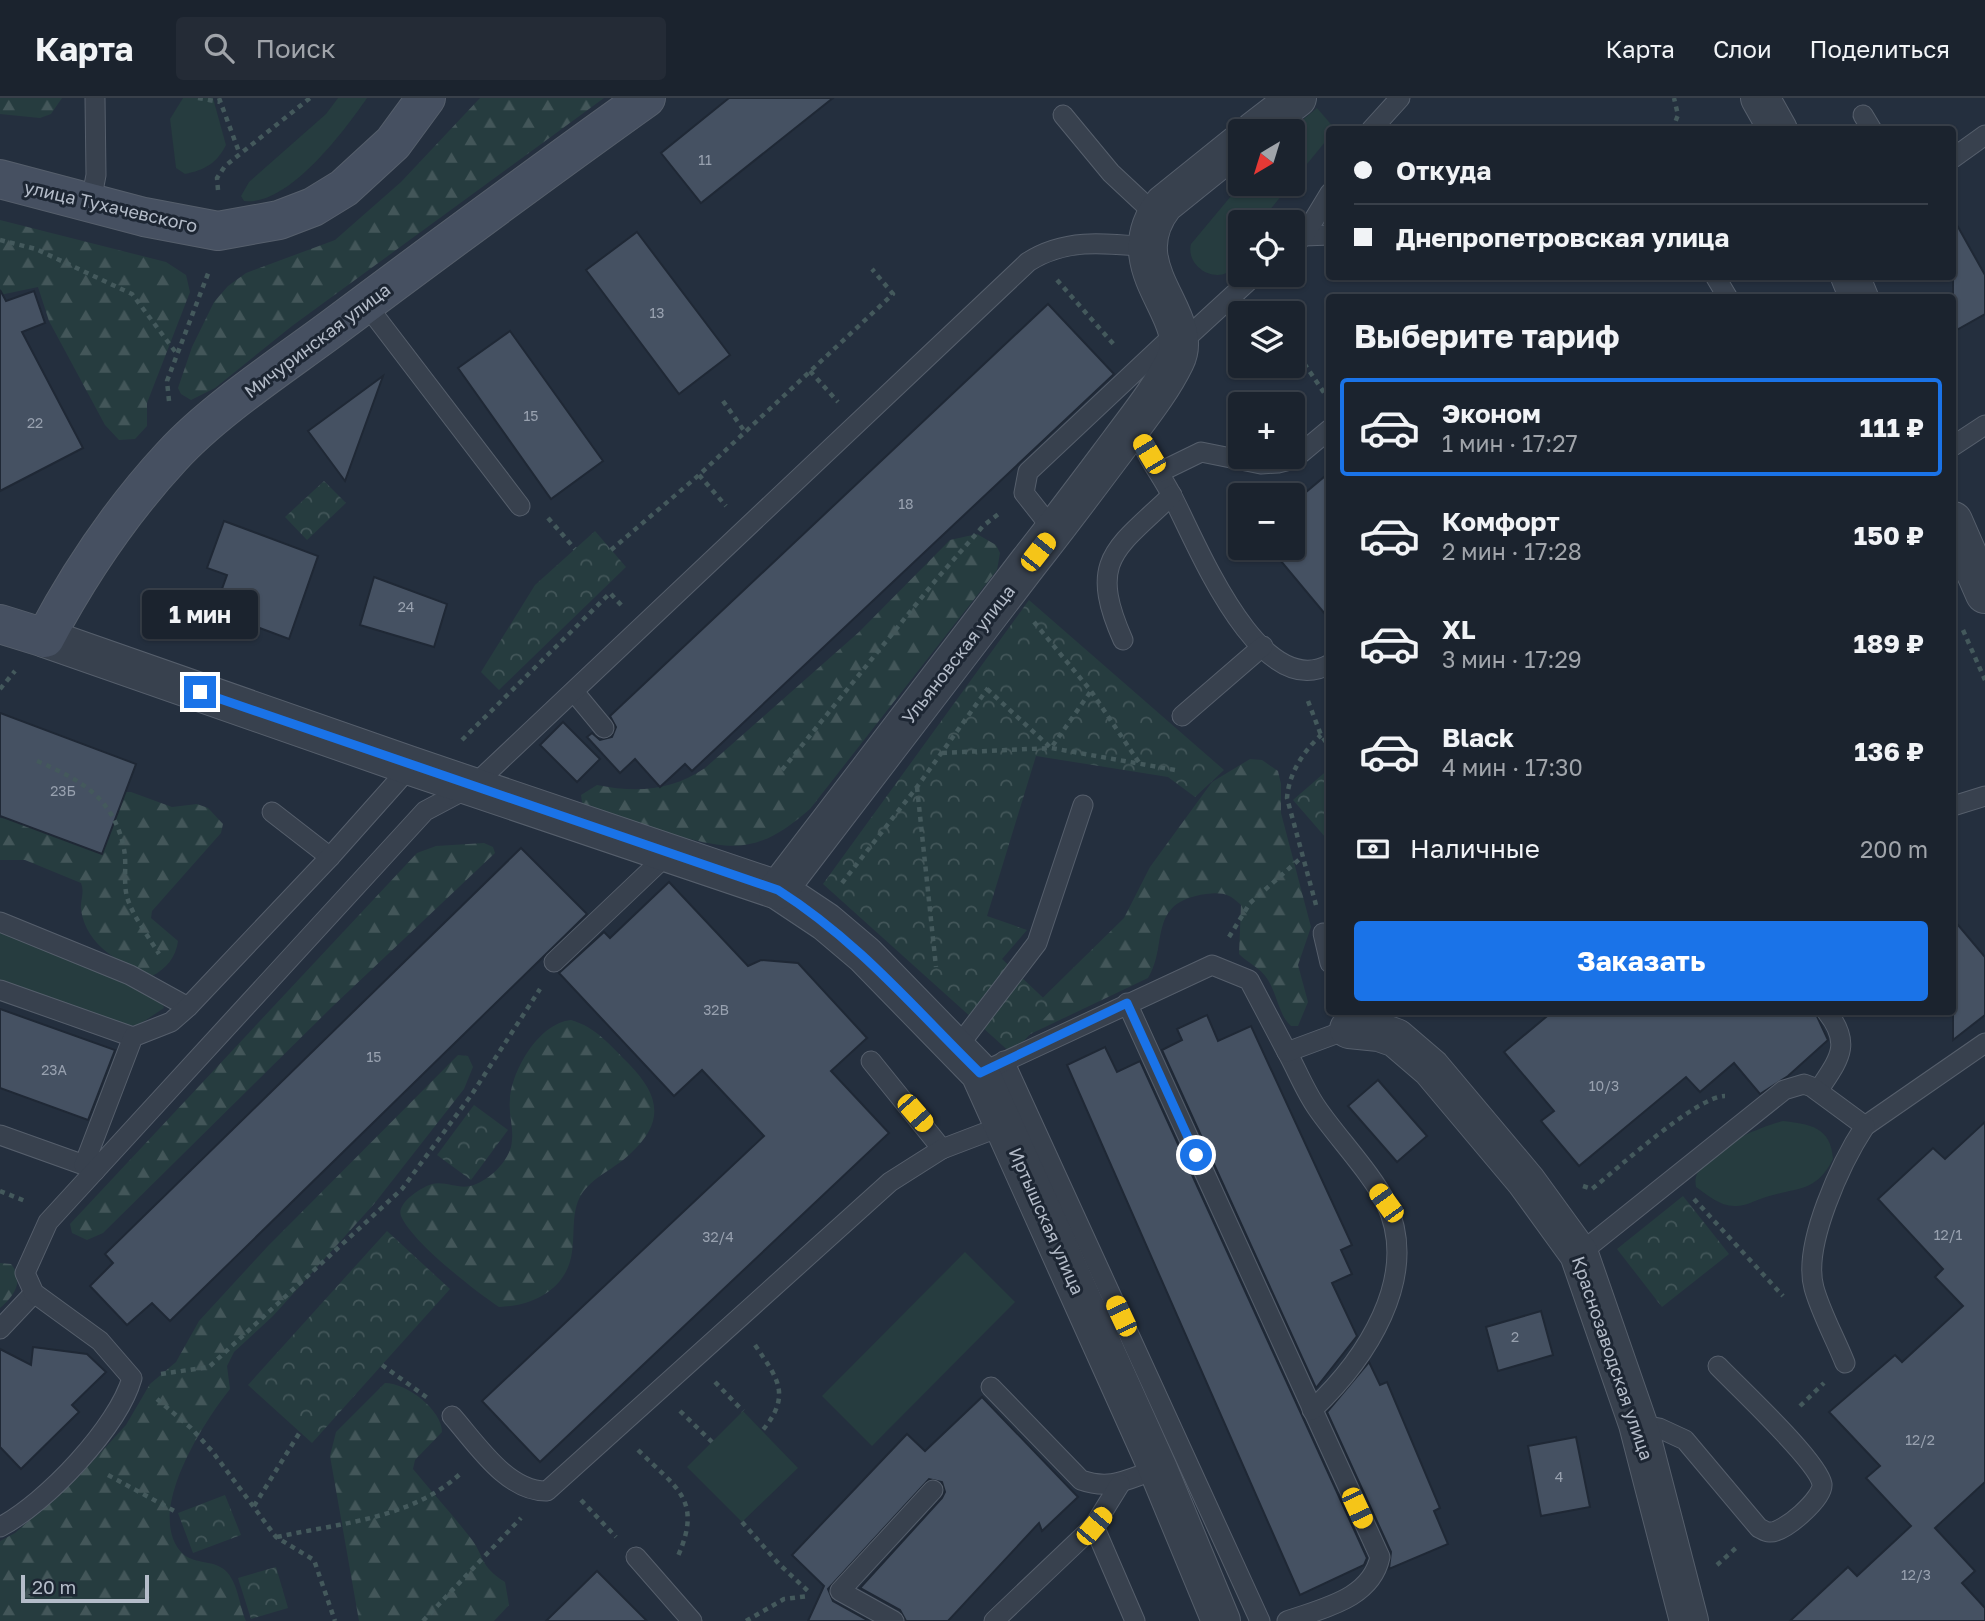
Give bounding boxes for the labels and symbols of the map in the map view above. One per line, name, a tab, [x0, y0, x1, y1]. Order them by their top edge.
north arrow	[1228, 119, 1306, 196]
house number: 11	[698, 151, 712, 168]
street label: улица Тухачевского	[22, 175, 200, 237]
street label: Мичуринская улица	[240, 278, 394, 402]
house number: 13	[650, 304, 664, 321]
house number: 15	[524, 407, 538, 424]
house number: 22	[27, 414, 43, 431]
car	[1130, 431, 1169, 477]
house number: 18	[898, 495, 914, 512]
car	[1017, 529, 1060, 575]
street label: Ульяновская улица	[897, 580, 1019, 728]
callout: 1 мин	[142, 590, 258, 640]
house number: 24	[398, 598, 414, 615]
route end	[184, 676, 216, 708]
house number: 23Б	[50, 782, 76, 799]
house number: 32В	[703, 1001, 729, 1018]
house number: 15	[367, 1048, 381, 1065]
house number: 23А	[41, 1061, 67, 1078]
house number: 10/3	[1589, 1077, 1619, 1094]
car	[894, 1090, 937, 1136]
route start	[1180, 1139, 1212, 1171]
street label: Иртышская улица	[1005, 1144, 1089, 1298]
car	[1366, 1180, 1407, 1226]
house number: 12/1	[1934, 1226, 1962, 1243]
house number: 32/4	[702, 1228, 734, 1245]
street label: Краснозаводская улица	[1568, 1253, 1658, 1463]
car	[1103, 1293, 1140, 1339]
house number: 2	[1511, 1328, 1519, 1345]
house number: 12/2	[1905, 1431, 1935, 1448]
house number: 4	[1555, 1468, 1563, 1485]
car	[1339, 1485, 1376, 1531]
car	[1073, 1503, 1116, 1549]
house number: 12/3	[1901, 1566, 1931, 1583]
scale bar	[21, 1572, 149, 1604]

